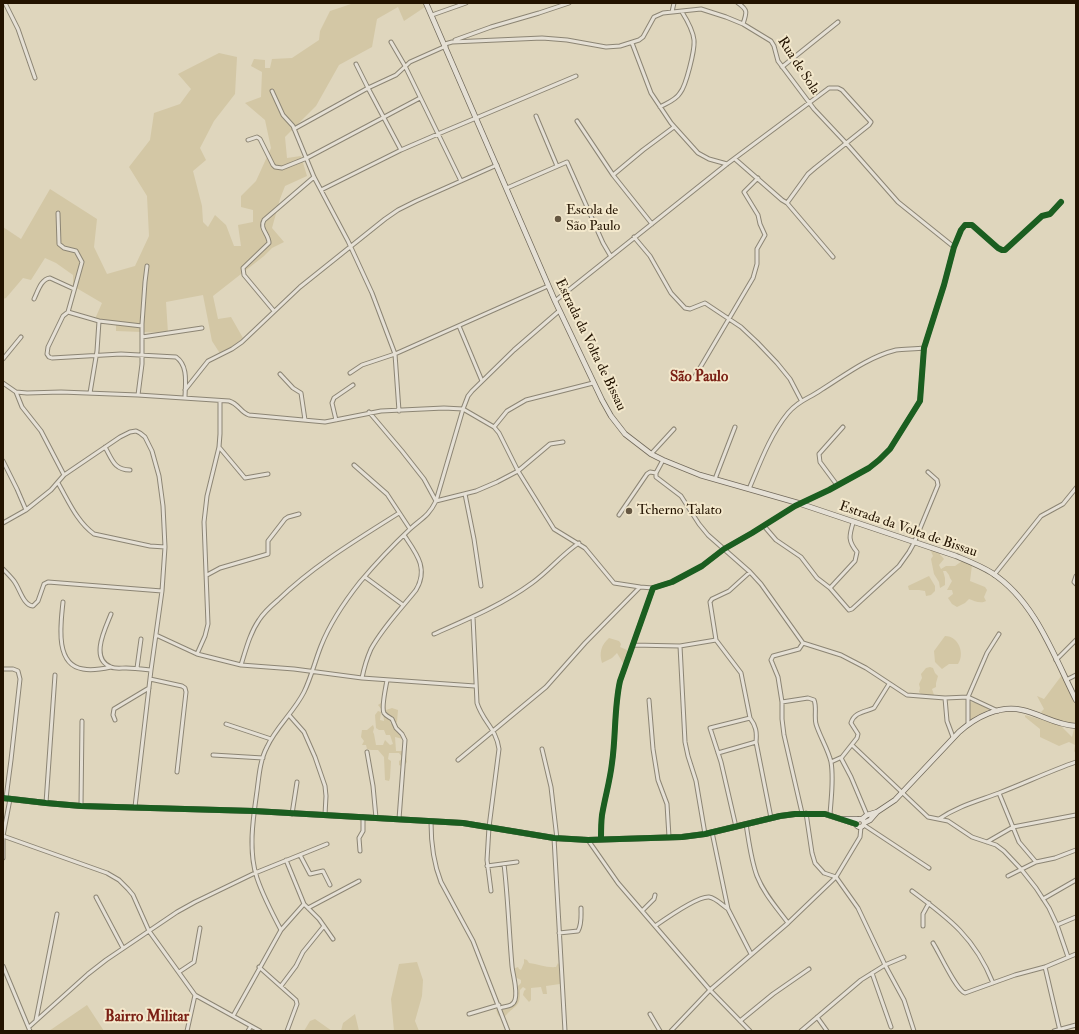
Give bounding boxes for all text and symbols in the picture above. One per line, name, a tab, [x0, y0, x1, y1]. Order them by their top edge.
street label: Rua de Sola	[773, 34, 823, 98]
place label: Escola de São Paulo	[566, 203, 620, 236]
marker: Escola de São Paulo	[553, 214, 563, 224]
street label: Estrada da Volta de Bissau	[551, 276, 629, 414]
district label: São Paulo	[670, 369, 728, 387]
street label: Estrada da Volta de Bissau	[837, 498, 979, 562]
place label: Tcherno Talato	[637, 503, 722, 519]
marker: Tcherno Talato	[624, 506, 634, 516]
district label: Bairro Militar	[105, 1009, 189, 1027]

